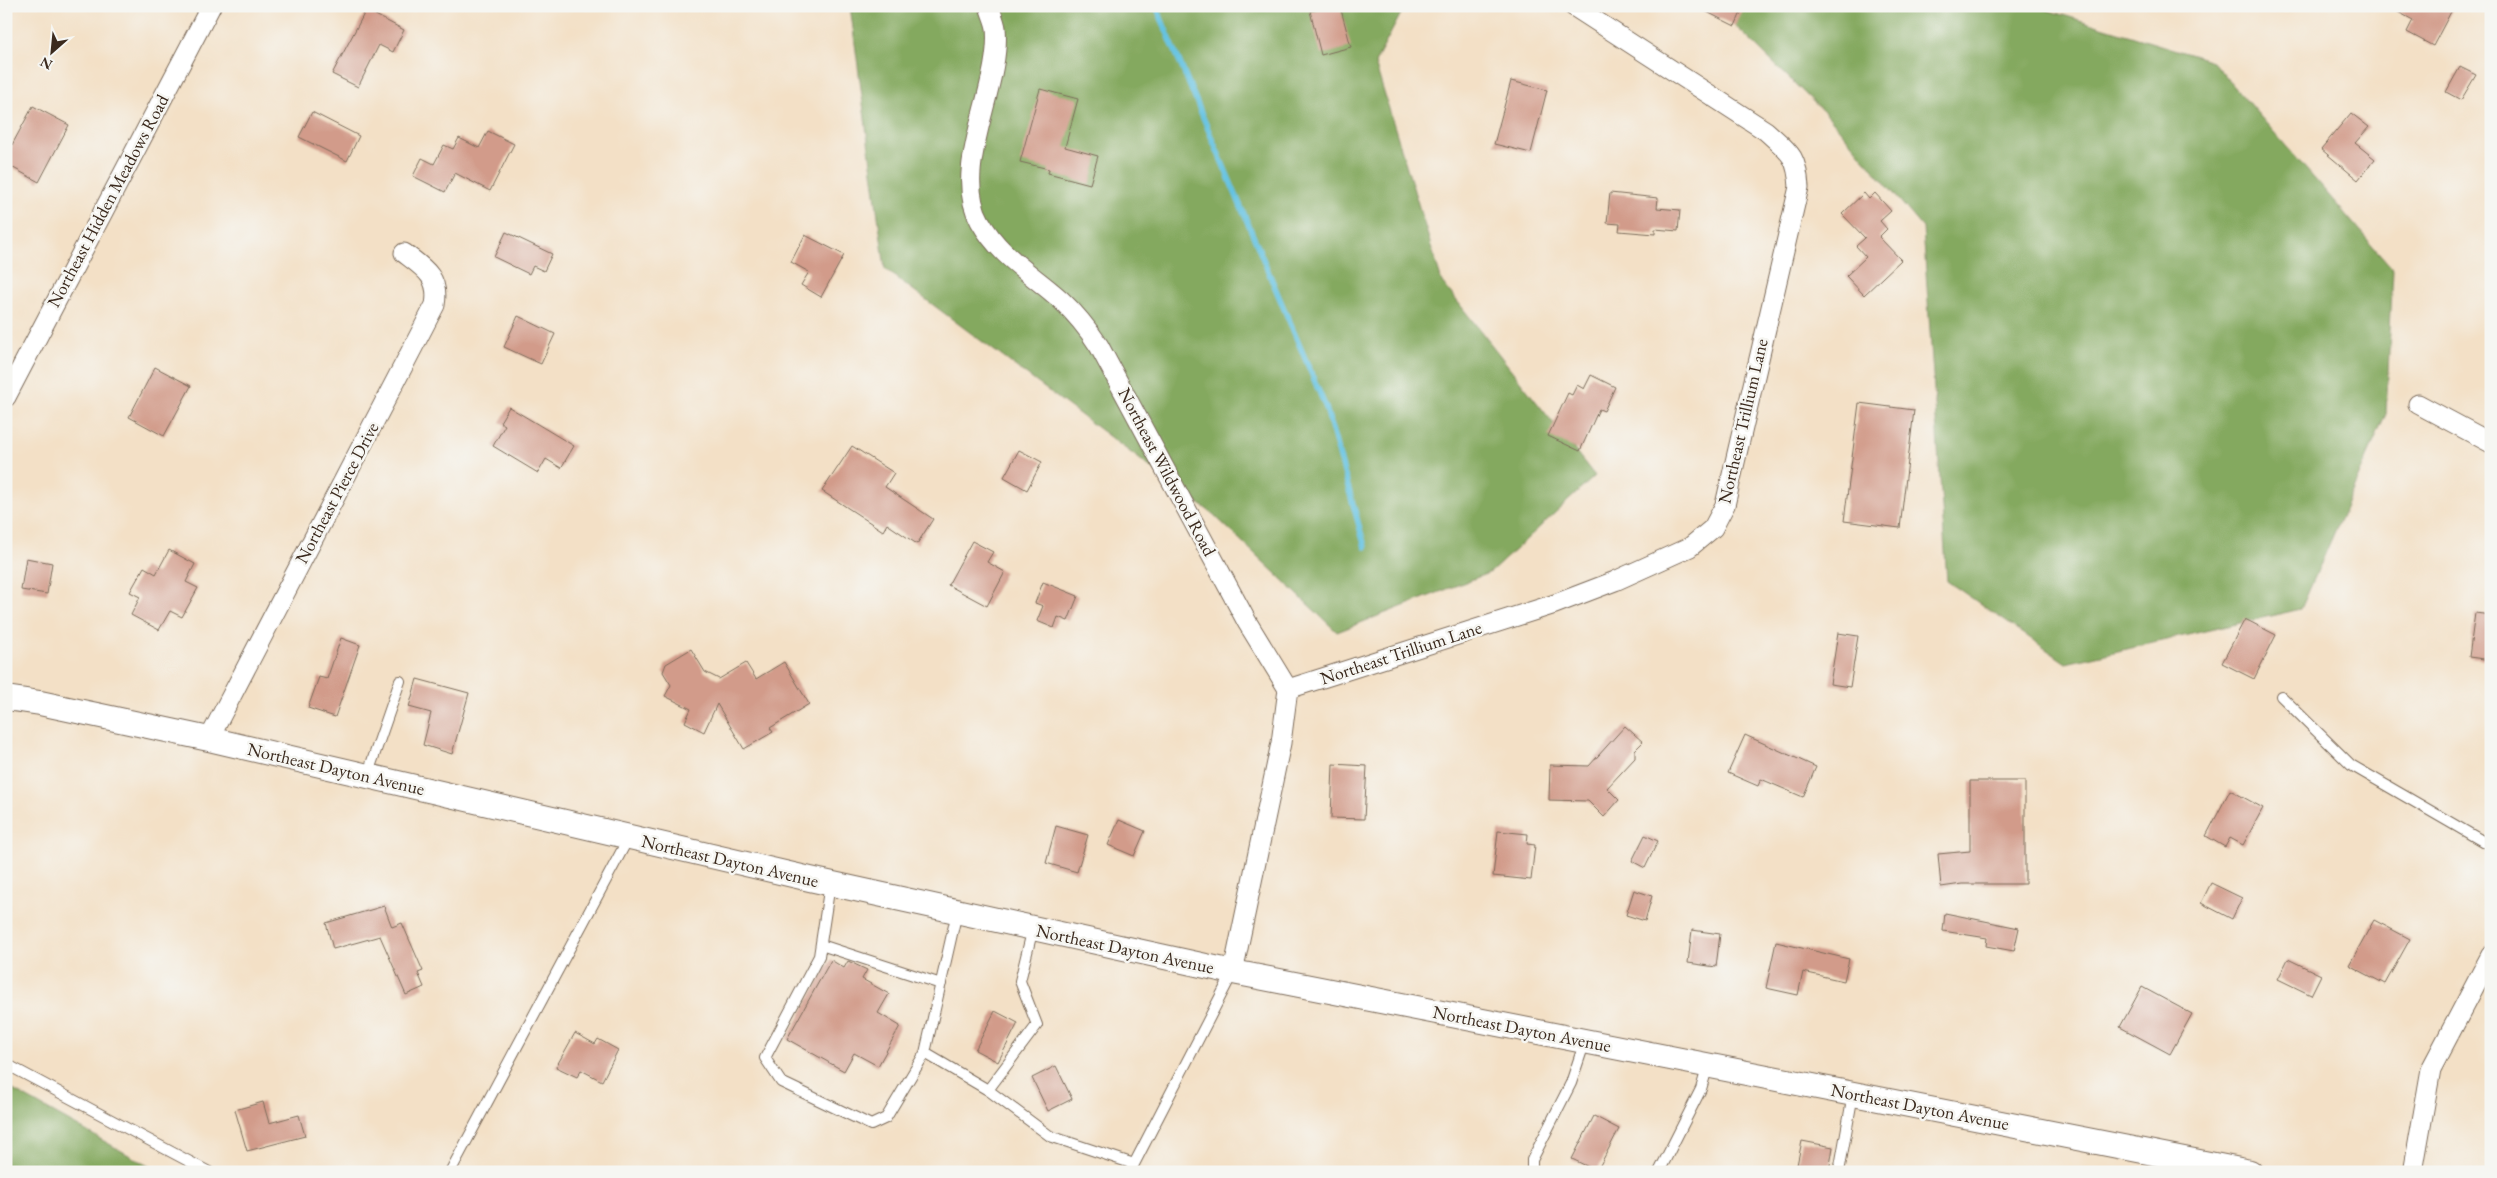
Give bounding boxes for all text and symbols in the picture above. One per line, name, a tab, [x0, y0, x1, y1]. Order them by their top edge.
north arrow	[28, 28, 78, 78]
text: N	[36, 53, 55, 74]
street label: Northeast Hidden Meadows Road	[42, 90, 174, 311]
street label: Northeast Trillium Lane	[1712, 336, 1773, 506]
street label: Northeast Wildwood Road	[1113, 384, 1222, 561]
street label: Northeast Pierce Drive	[290, 418, 384, 567]
street label: Northeast Trillium Lane	[1317, 616, 1484, 689]
street label: Northeast Dayton Avenue	[245, 737, 427, 800]
street label: Northeast Dayton Avenue	[639, 829, 821, 892]
street label: Northeast Dayton Avenue	[1034, 918, 1216, 979]
street label: Northeast Dayton Avenue	[1431, 1000, 1613, 1057]
street label: Northeast Dayton Avenue	[1829, 1078, 2011, 1135]

